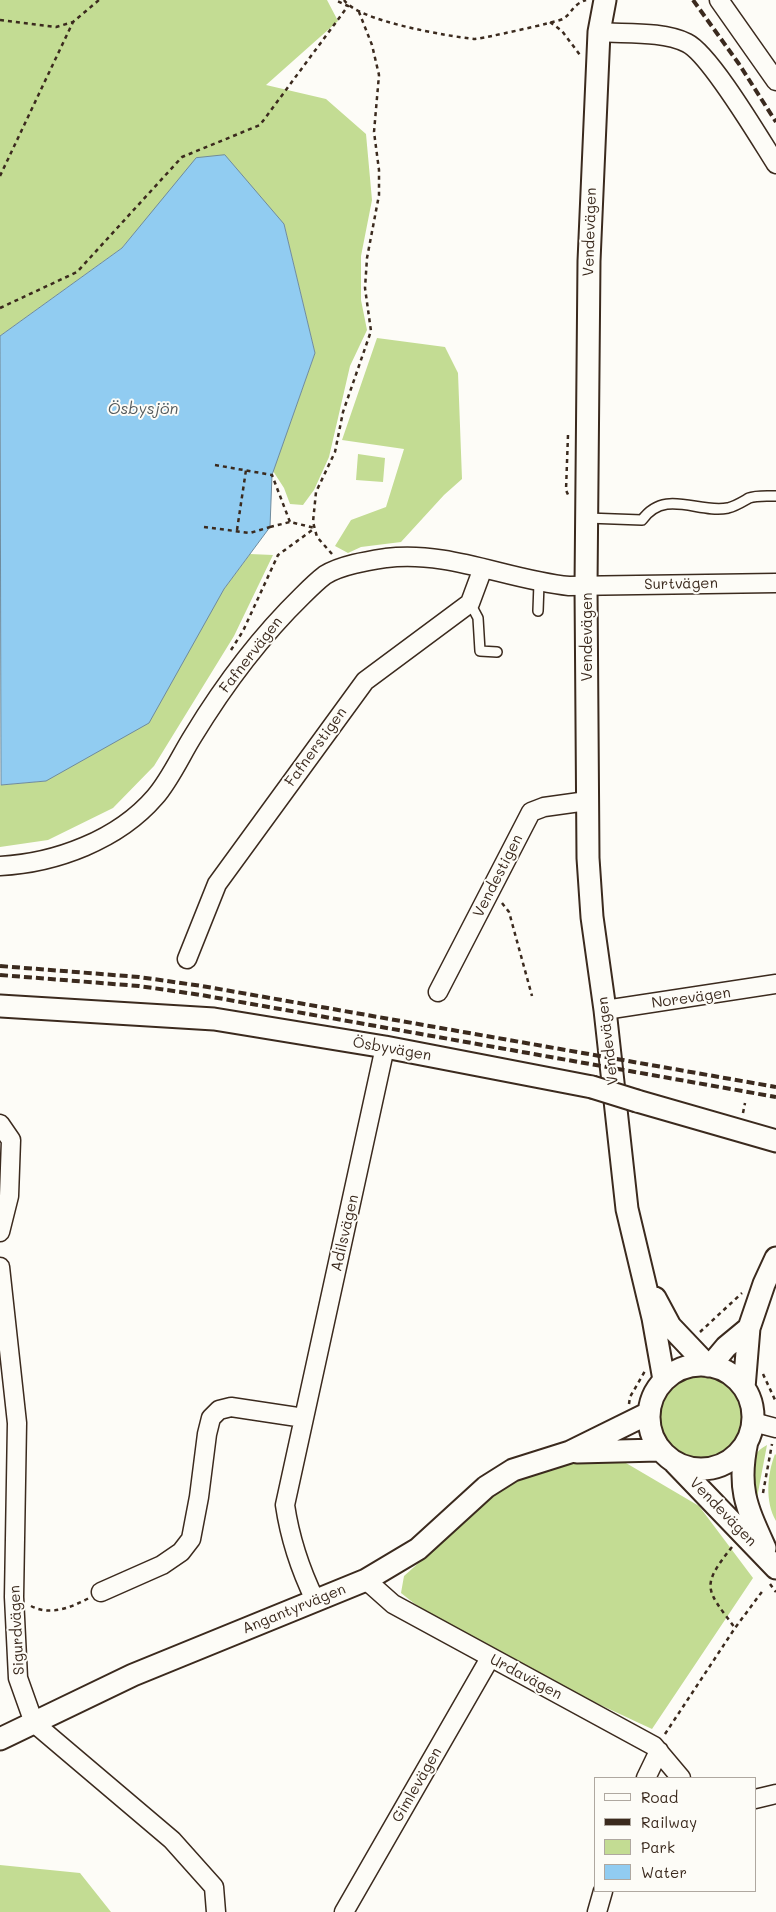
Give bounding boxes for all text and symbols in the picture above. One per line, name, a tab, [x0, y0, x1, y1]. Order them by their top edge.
street label: Vendevägen	[579, 187, 601, 277]
water label: Ösbysjön	[108, 399, 178, 419]
street label: Surtvägen	[644, 574, 718, 594]
street label: Vendevägen	[578, 592, 596, 682]
street label: Fafnervägen	[216, 613, 286, 697]
street label: Fafnerstigen	[281, 704, 351, 790]
street label: Vendestigen	[469, 831, 527, 921]
street label: Norevägen	[650, 984, 732, 1012]
street label: Vendevägen	[594, 996, 622, 1086]
street label: Ösbyvägen	[351, 1033, 433, 1065]
street label: Adilsvägen	[327, 1193, 363, 1273]
street label: Vendevägen	[686, 1474, 760, 1550]
street label: Angantyrvägen	[240, 1580, 348, 1638]
street label: Sigurdvägen	[6, 1585, 28, 1675]
street label: Urdavägen	[487, 1650, 565, 1704]
street label: Gimlevägen	[388, 1744, 446, 1826]
legend	[594, 1777, 756, 1892]
text: Road	[641, 1787, 678, 1807]
text: Railway	[641, 1812, 697, 1832]
text: Park	[641, 1837, 675, 1857]
text: Water	[641, 1862, 687, 1882]

